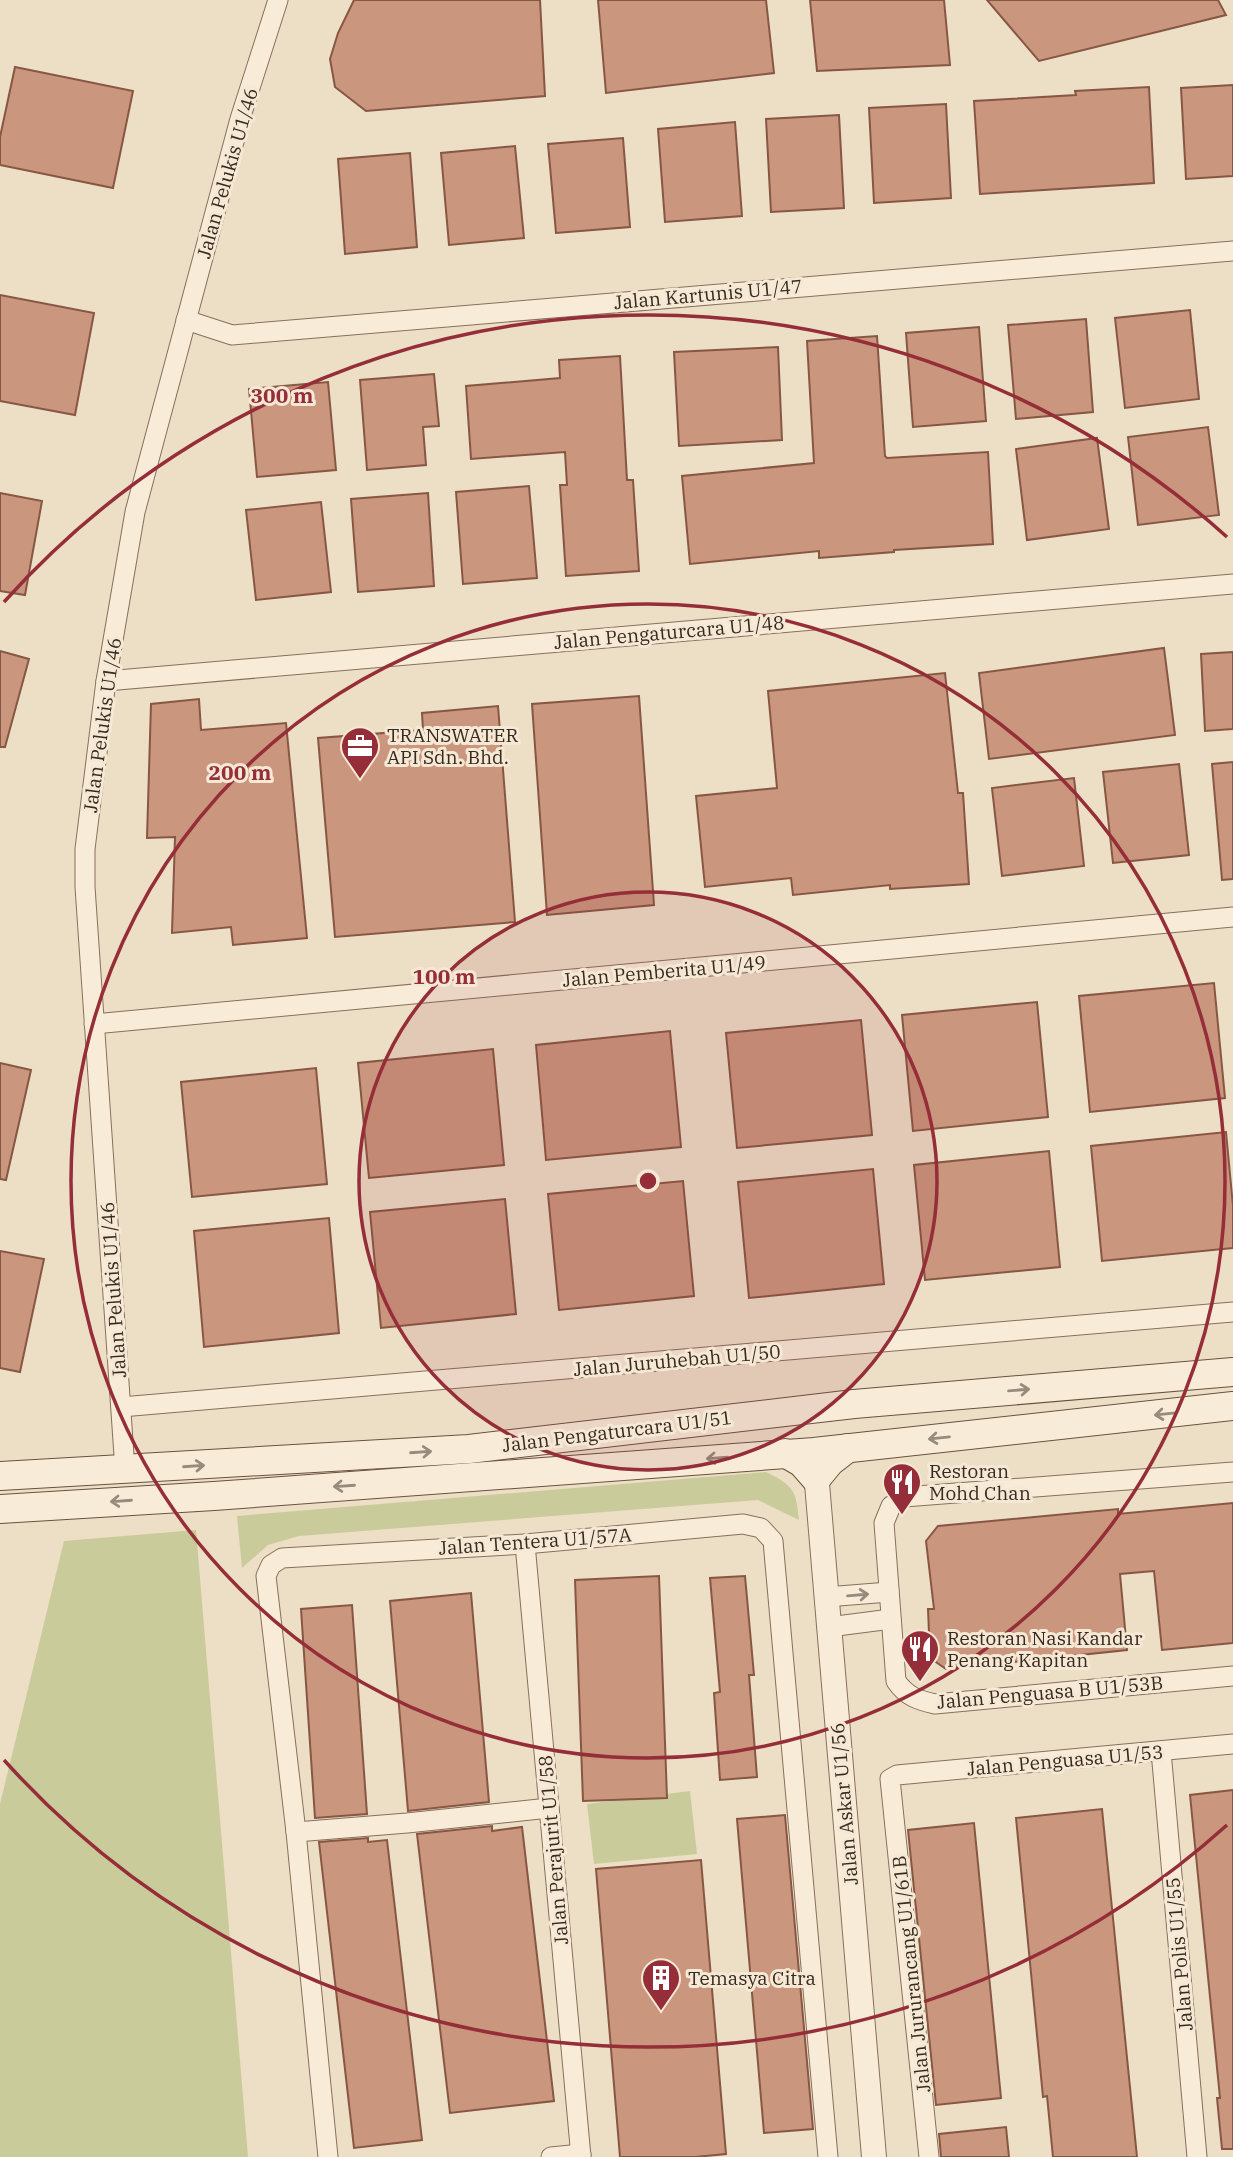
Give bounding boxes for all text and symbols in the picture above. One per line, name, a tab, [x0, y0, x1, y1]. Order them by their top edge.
street label: Jalan Pelukis U1/46	[191, 85, 263, 261]
street label: Jalan Kartunis U1/47	[613, 274, 803, 314]
text: 300 m	[250, 381, 314, 409]
street label: Jalan Pengaturcara U1/48	[553, 610, 785, 654]
street label: Jalan Pelukis U1/46	[78, 636, 126, 814]
place label: TRANSWATER API Sdn. Bhd.	[387, 723, 518, 769]
office icon: TRANSWATER API Sdn. Bhd.	[339, 725, 381, 780]
text: 200 m	[208, 758, 272, 786]
street label: Jalan Pemberita U1/49	[561, 950, 767, 992]
text: 100 m	[412, 962, 476, 990]
centre of rings	[636, 1169, 660, 1193]
street label: Jalan Pelukis U1/46	[95, 1201, 131, 1379]
street label: Jalan Juruhebah U1/50	[572, 1339, 782, 1381]
one-way arrow	[1008, 1383, 1030, 1396]
street label: Jalan Pengaturcara U1/51	[501, 1405, 733, 1457]
one-way arrow	[1154, 1407, 1177, 1420]
one-way arrow	[928, 1432, 951, 1445]
one-way arrow	[409, 1445, 432, 1458]
one-way arrow	[706, 1452, 729, 1465]
one-way arrow	[182, 1459, 205, 1472]
place label: Restoran Mohd Chan	[929, 1459, 1031, 1505]
restaurant icon: Restoran Mohd Chan	[881, 1461, 923, 1516]
one-way arrow	[333, 1480, 356, 1493]
one-way arrow	[110, 1495, 133, 1508]
street label: Jalan Tentera U1/57A	[438, 1522, 632, 1560]
one-way arrow	[846, 1588, 868, 1601]
place label: Restoran Nasi Kandar Penang Kapitan	[947, 1626, 1143, 1672]
restaurant icon: Restoran Nasi Kandar Penang Kapitan	[899, 1628, 941, 1683]
street label: Jalan Penguasa B U1/53B	[936, 1670, 1164, 1714]
street label: Jalan Askar U1/56	[825, 1722, 863, 1886]
street label: Jalan Penguasa U1/53	[966, 1739, 1164, 1781]
street label: Jalan Perajurit U1/58	[533, 1754, 573, 1946]
street label: Jalan Jururancang U1/61B	[887, 1854, 935, 2094]
street label: Jalan Polis U1/55	[1160, 1876, 1198, 2032]
building icon: Temasya Citra	[640, 1957, 682, 2012]
place label: Temasya Citra	[688, 1966, 816, 1990]

